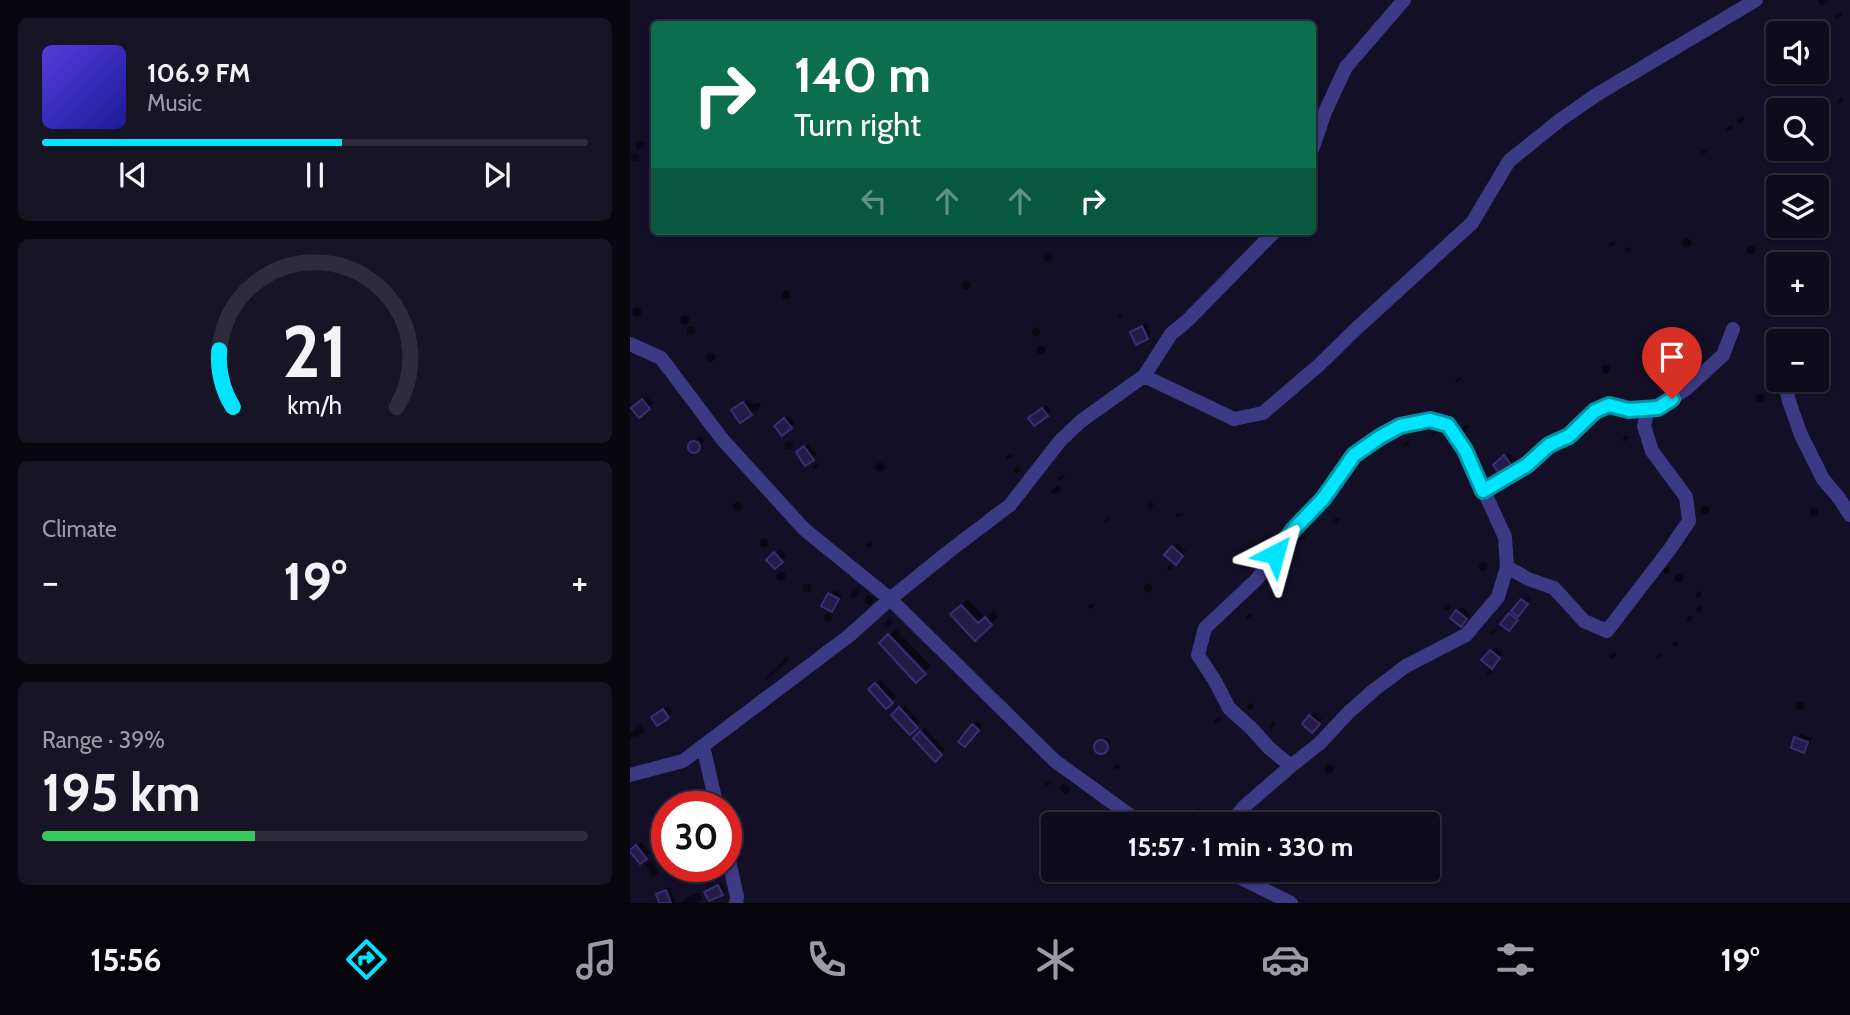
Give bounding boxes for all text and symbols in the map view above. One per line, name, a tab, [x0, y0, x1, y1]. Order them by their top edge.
map controls	[1766, 21, 1829, 392]
button: sound	[1766, 21, 1829, 84]
text: 140 m	[794, 45, 931, 104]
icon: right	[679, 49, 770, 140]
text: 106.9 FM	[147, 57, 250, 89]
text: Music	[147, 89, 202, 117]
button: search	[1766, 98, 1829, 161]
text: Turn right	[794, 105, 921, 144]
icon: previous	[114, 156, 152, 194]
icon: pause	[296, 156, 334, 194]
icon: next	[478, 156, 516, 194]
button: layers	[1766, 175, 1829, 238]
icon: left	[855, 182, 893, 220]
icon: ahead	[928, 182, 966, 220]
icon: ahead	[1001, 182, 1039, 220]
icon: right	[1074, 182, 1112, 220]
button: +	[1766, 252, 1829, 315]
text: 21	[282, 307, 348, 395]
pin	[1642, 327, 1702, 399]
button: −	[1766, 329, 1829, 392]
icon: arrive	[1653, 338, 1691, 376]
text: km/h	[288, 390, 342, 420]
text: Climate	[42, 515, 117, 543]
position arrow	[1238, 517, 1312, 591]
text: 19°	[283, 550, 347, 613]
text: −	[42, 558, 59, 605]
text: +	[571, 558, 588, 605]
text: Range · 39%	[42, 726, 165, 754]
text: 195 km	[42, 761, 200, 824]
speed limit sign: 30	[651, 791, 742, 882]
text: 15:57 · 1 min · 330 m	[1128, 831, 1353, 863]
icon: directions	[342, 935, 391, 984]
icon: music	[572, 935, 621, 984]
icon: phone	[802, 935, 851, 984]
icon: climate	[1031, 935, 1080, 984]
icon: car	[1261, 935, 1310, 984]
icon: filters	[1491, 935, 1540, 984]
text: 15:56	[90, 940, 162, 979]
text: 19°	[1721, 940, 1760, 979]

